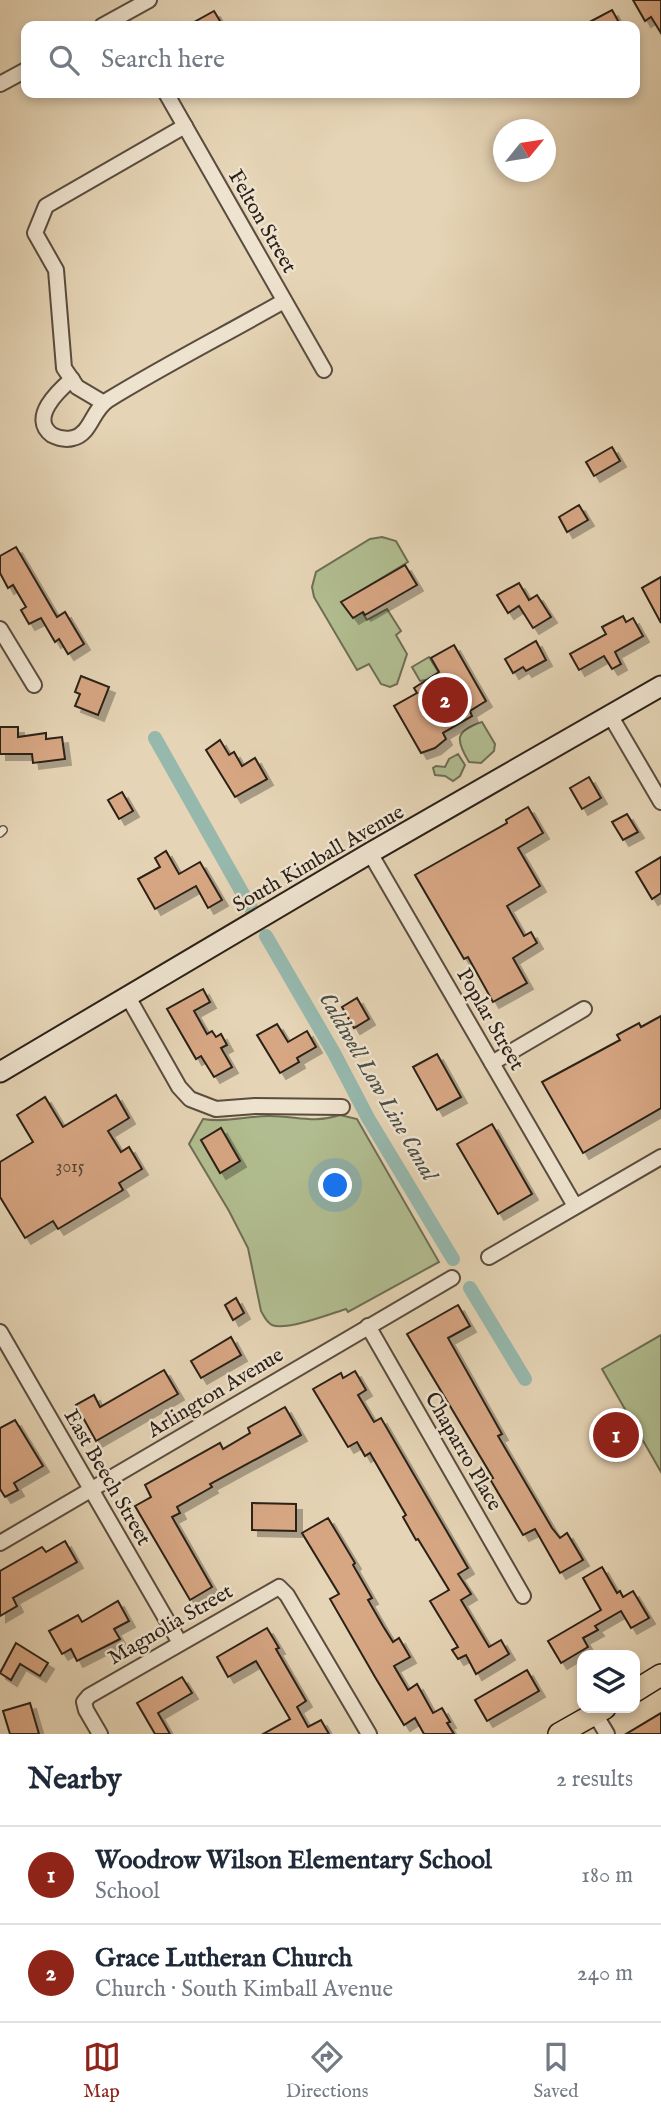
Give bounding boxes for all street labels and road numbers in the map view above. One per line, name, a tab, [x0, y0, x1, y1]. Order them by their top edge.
street label: Felton Street	[221, 165, 302, 278]
street label: South Kimball Avenue	[228, 799, 410, 919]
street label: Poplar Street	[450, 964, 530, 1076]
street label: Arlington Avenue	[142, 1342, 289, 1445]
street label: Chaparro Place	[418, 1388, 508, 1516]
street label: East Beech Street	[57, 1405, 157, 1551]
street label: Magnolia Street	[103, 1579, 238, 1672]

